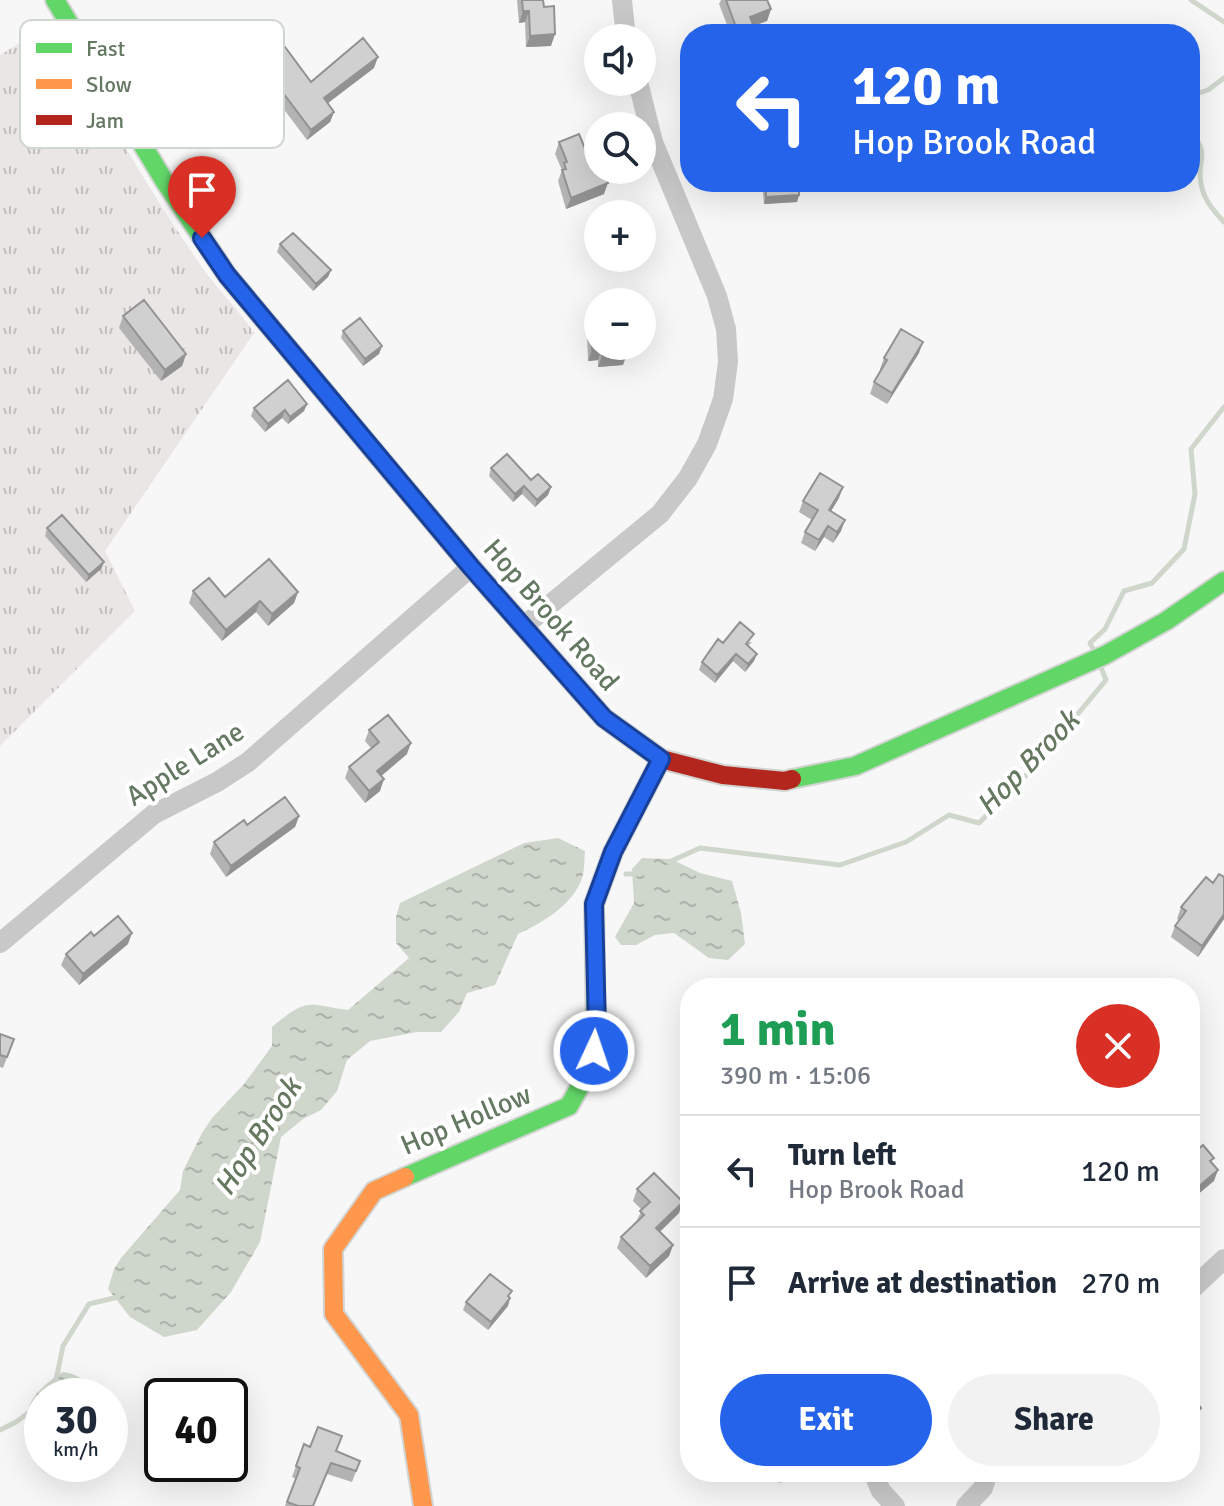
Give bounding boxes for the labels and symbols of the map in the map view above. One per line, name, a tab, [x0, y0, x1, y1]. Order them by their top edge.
legend	[20, 20, 284, 148]
text: Fast	[86, 35, 126, 62]
text: Slow	[86, 71, 132, 98]
text: Jam	[86, 107, 124, 134]
pin	[168, 156, 236, 238]
street label: Hop Brook Road	[476, 532, 626, 698]
water label: Hop Brook	[969, 700, 1089, 824]
street label: Apple Lane	[120, 714, 250, 814]
position arrow	[552, 1009, 636, 1093]
water label: Hop Brook	[206, 1069, 311, 1203]
street label: Hop Hollow	[396, 1077, 536, 1163]
speed limit sign: 40	[144, 1378, 248, 1482]

